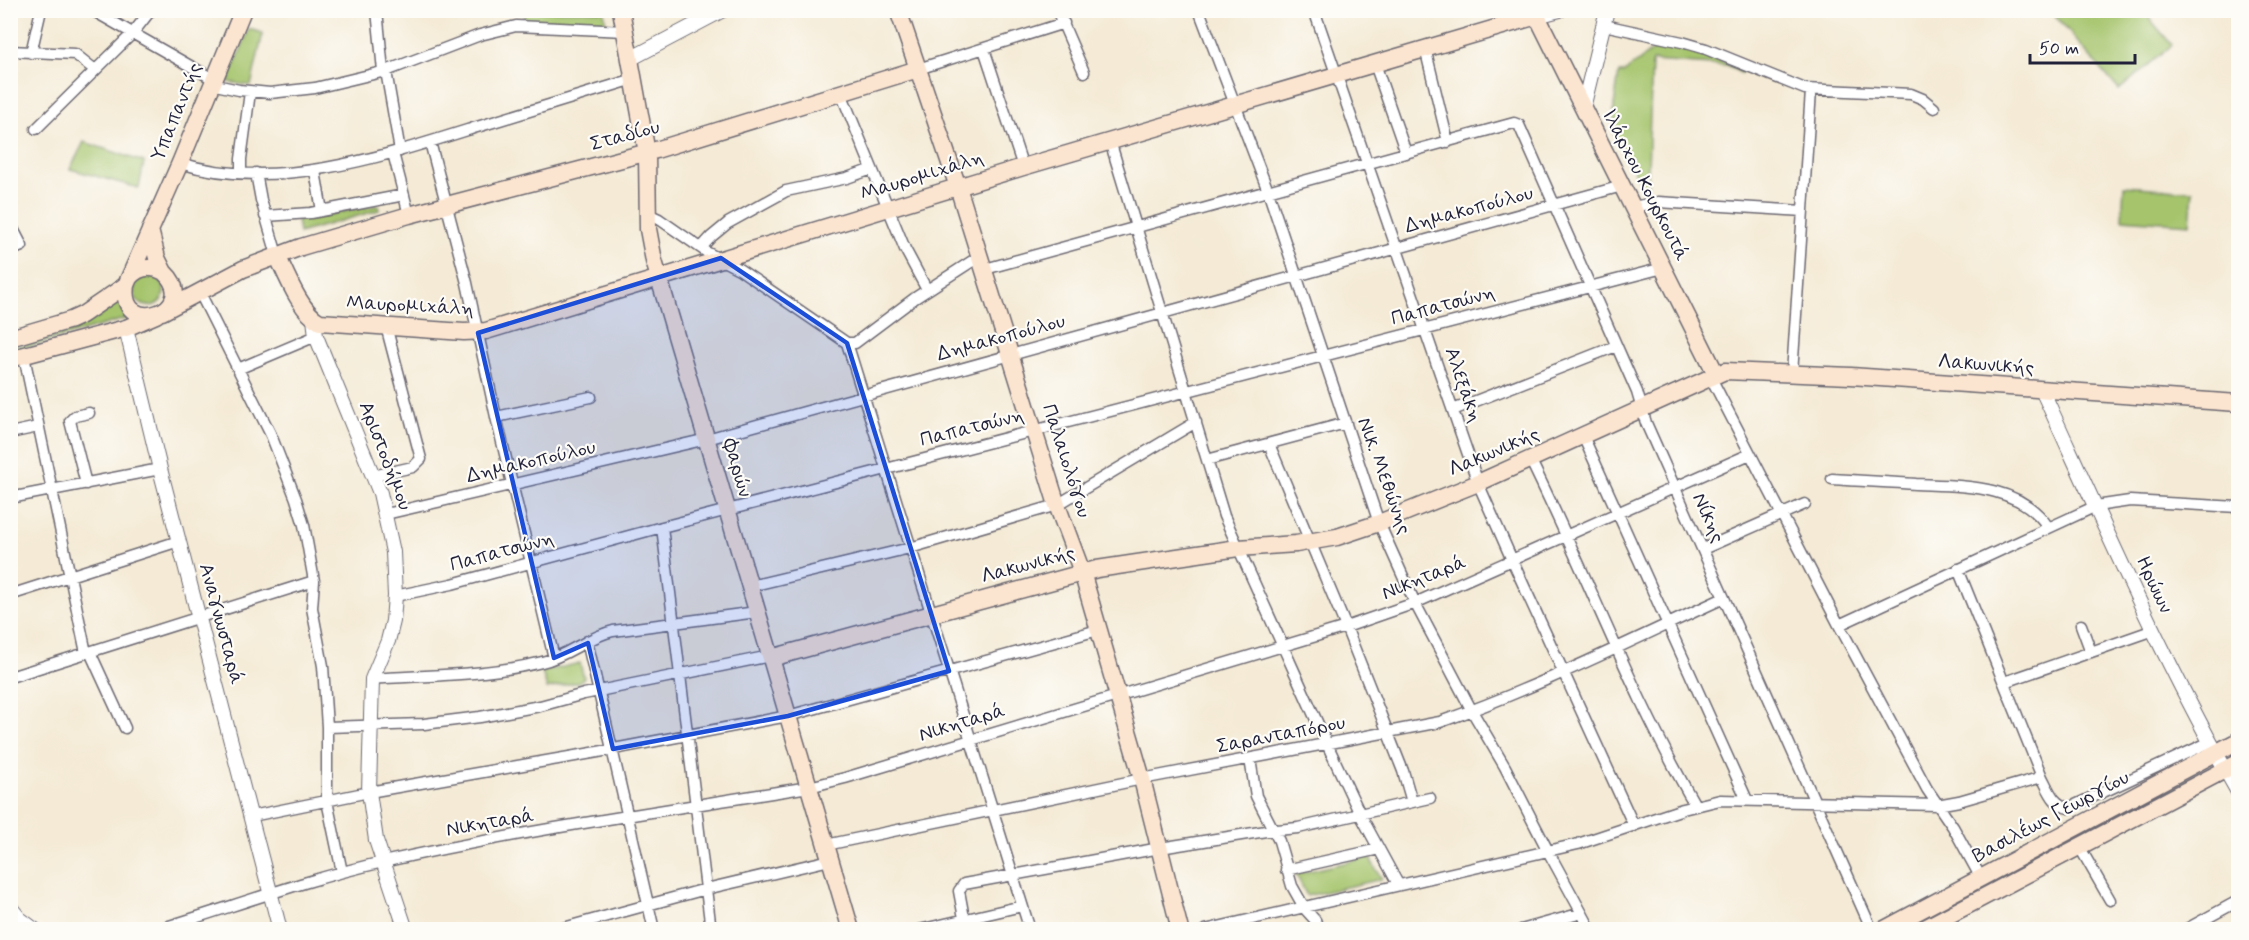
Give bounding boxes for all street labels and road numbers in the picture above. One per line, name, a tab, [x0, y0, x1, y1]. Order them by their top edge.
street label: Υπαπαντής	[145, 59, 209, 165]
street label: Ιλάρχου Κουρκουτά	[1595, 104, 1695, 266]
street label: Σταδίου	[587, 114, 663, 158]
street label: Μαυρομιχάλη	[857, 144, 987, 208]
street label: Δημακοπούλου	[1402, 180, 1536, 240]
street label: Παπατσώνη	[1388, 279, 1498, 333]
street label: Μαυρομιχάλη	[345, 289, 475, 323]
street label: Δημακοπούλου	[934, 308, 1068, 368]
street label: Αλεξάκη	[1438, 344, 1488, 426]
street label: Λακωνικής	[1937, 348, 2035, 382]
street label: Αριστοδήμου	[352, 398, 418, 514]
street label: Παλαιολόγου	[1035, 401, 1097, 521]
street label: Παπατσώνη	[917, 402, 1027, 454]
street label: Νικ. Μεθώνης	[1350, 414, 1418, 539]
street label: Λακωνικής	[1444, 421, 1544, 483]
street label: Δημακοπούλου	[464, 434, 598, 490]
street label: Φαρών	[716, 435, 758, 501]
street label: Νίκης	[1685, 489, 1731, 547]
street label: Παπατσώνη	[447, 525, 557, 579]
street label: Λακωνικής	[978, 539, 1078, 591]
street label: Νικηταρά	[1378, 549, 1471, 607]
street label: Ηρώων	[2129, 552, 2179, 618]
street label: Αναγνωσταρά	[192, 560, 250, 688]
street label: Νικηταρά	[916, 697, 1009, 749]
street label: Σαρανταπόρου	[1214, 709, 1348, 761]
street label: Βασιλέως Γεωργίου	[1968, 764, 2134, 870]
street label: Νικηταρά	[444, 802, 536, 844]

